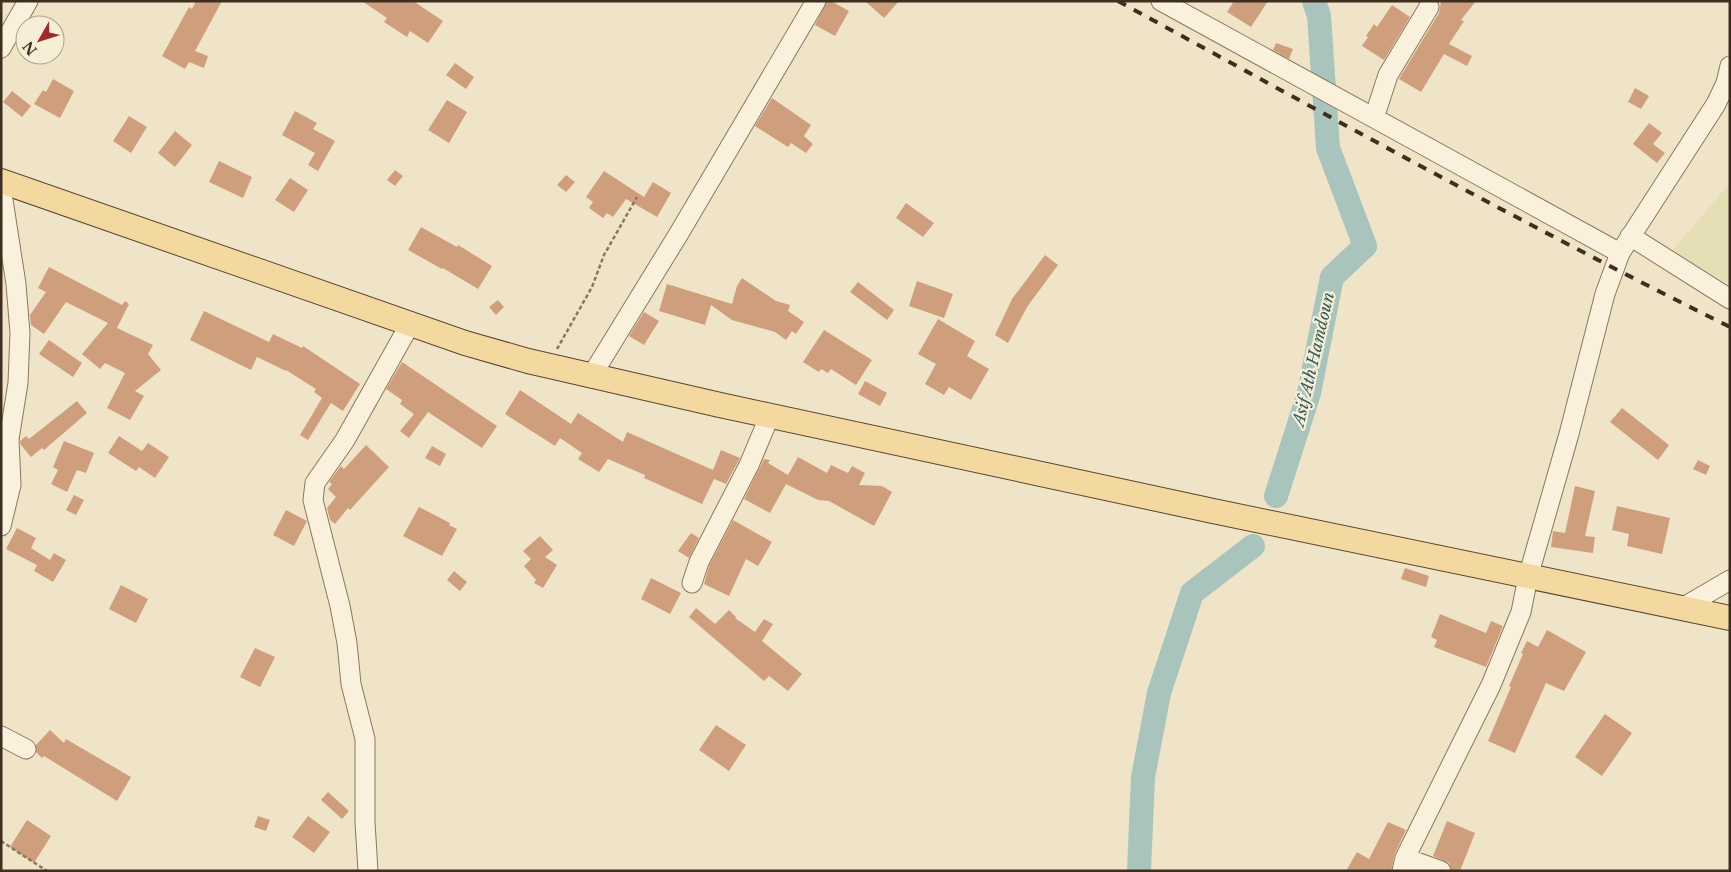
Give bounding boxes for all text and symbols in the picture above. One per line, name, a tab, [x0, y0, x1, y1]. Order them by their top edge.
north arrow	[15, 15, 65, 65]
text: N	[19, 37, 41, 59]
water label: Asif Ath Hamdoun	[1287, 290, 1338, 430]

